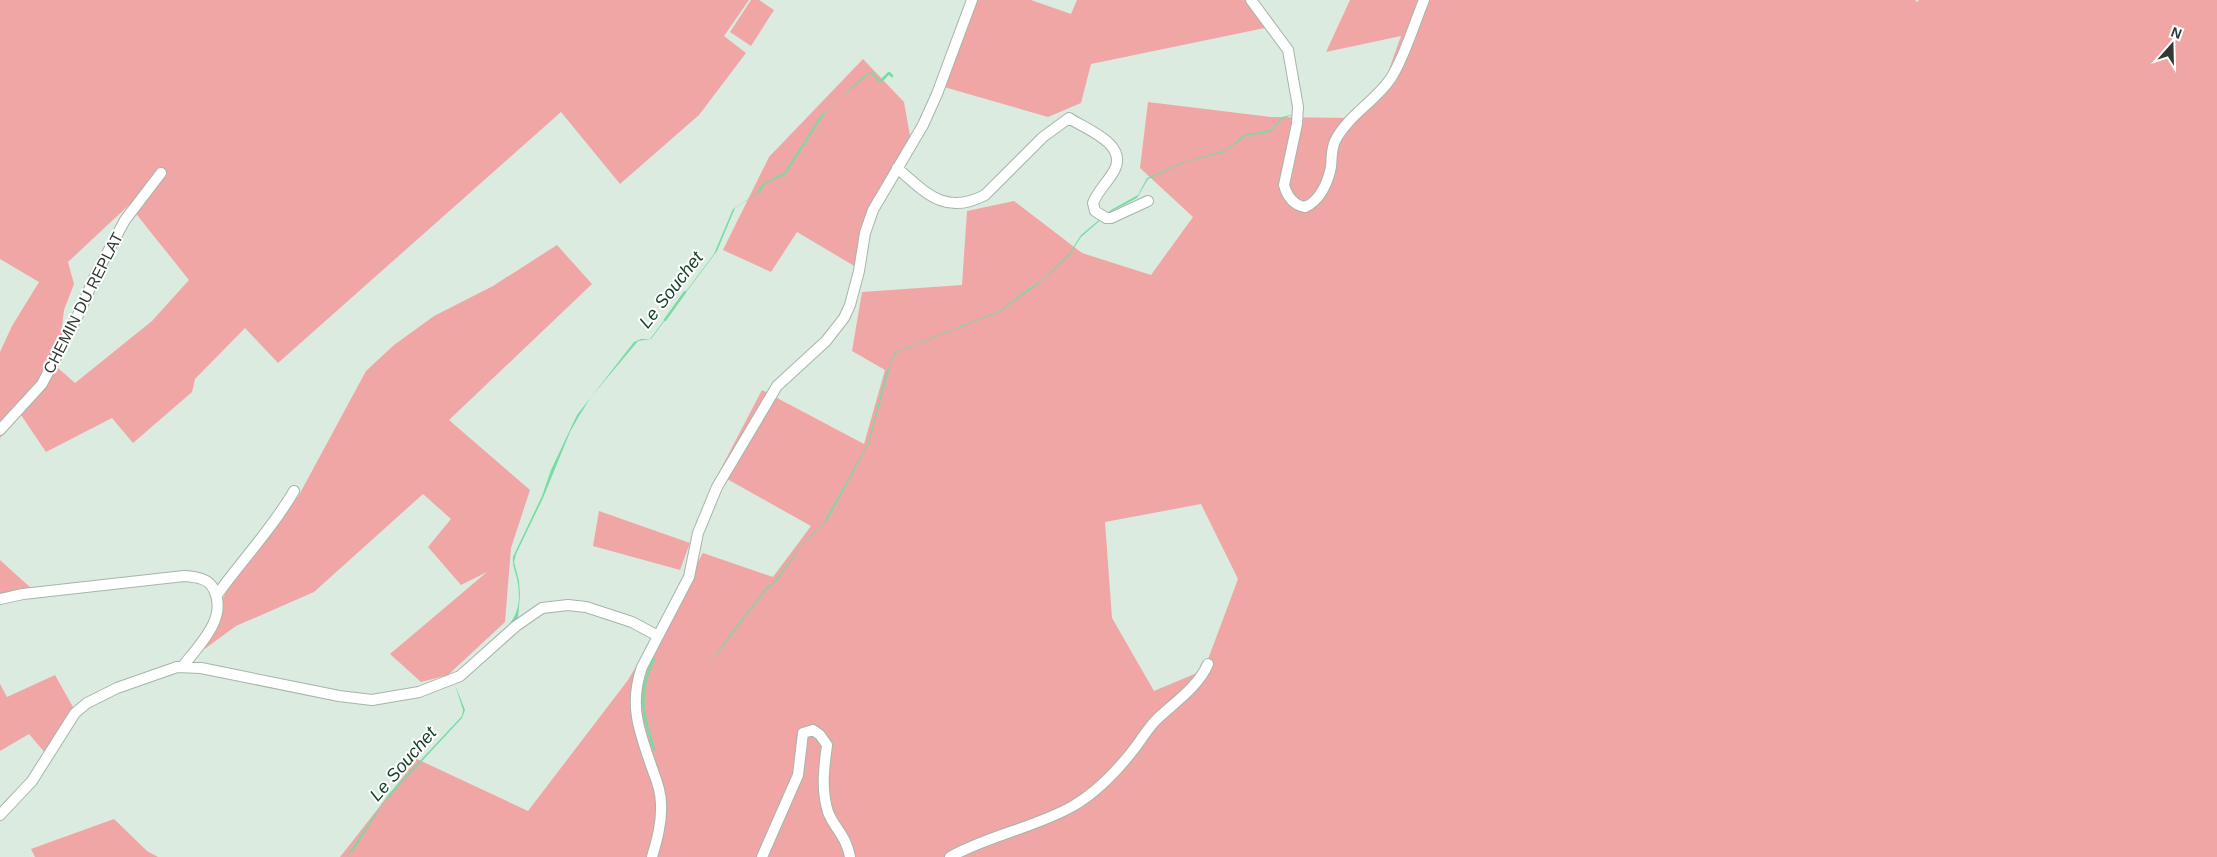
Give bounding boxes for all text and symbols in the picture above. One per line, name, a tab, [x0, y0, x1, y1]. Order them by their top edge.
north arrow	[2147, 20, 2197, 70]
text: N	[2169, 24, 2184, 42]
street label: CHEMIN DU REPLAT	[40, 229, 126, 376]
water label: Le Souchet	[635, 247, 708, 332]
water label: Le Souchet	[366, 722, 441, 805]

